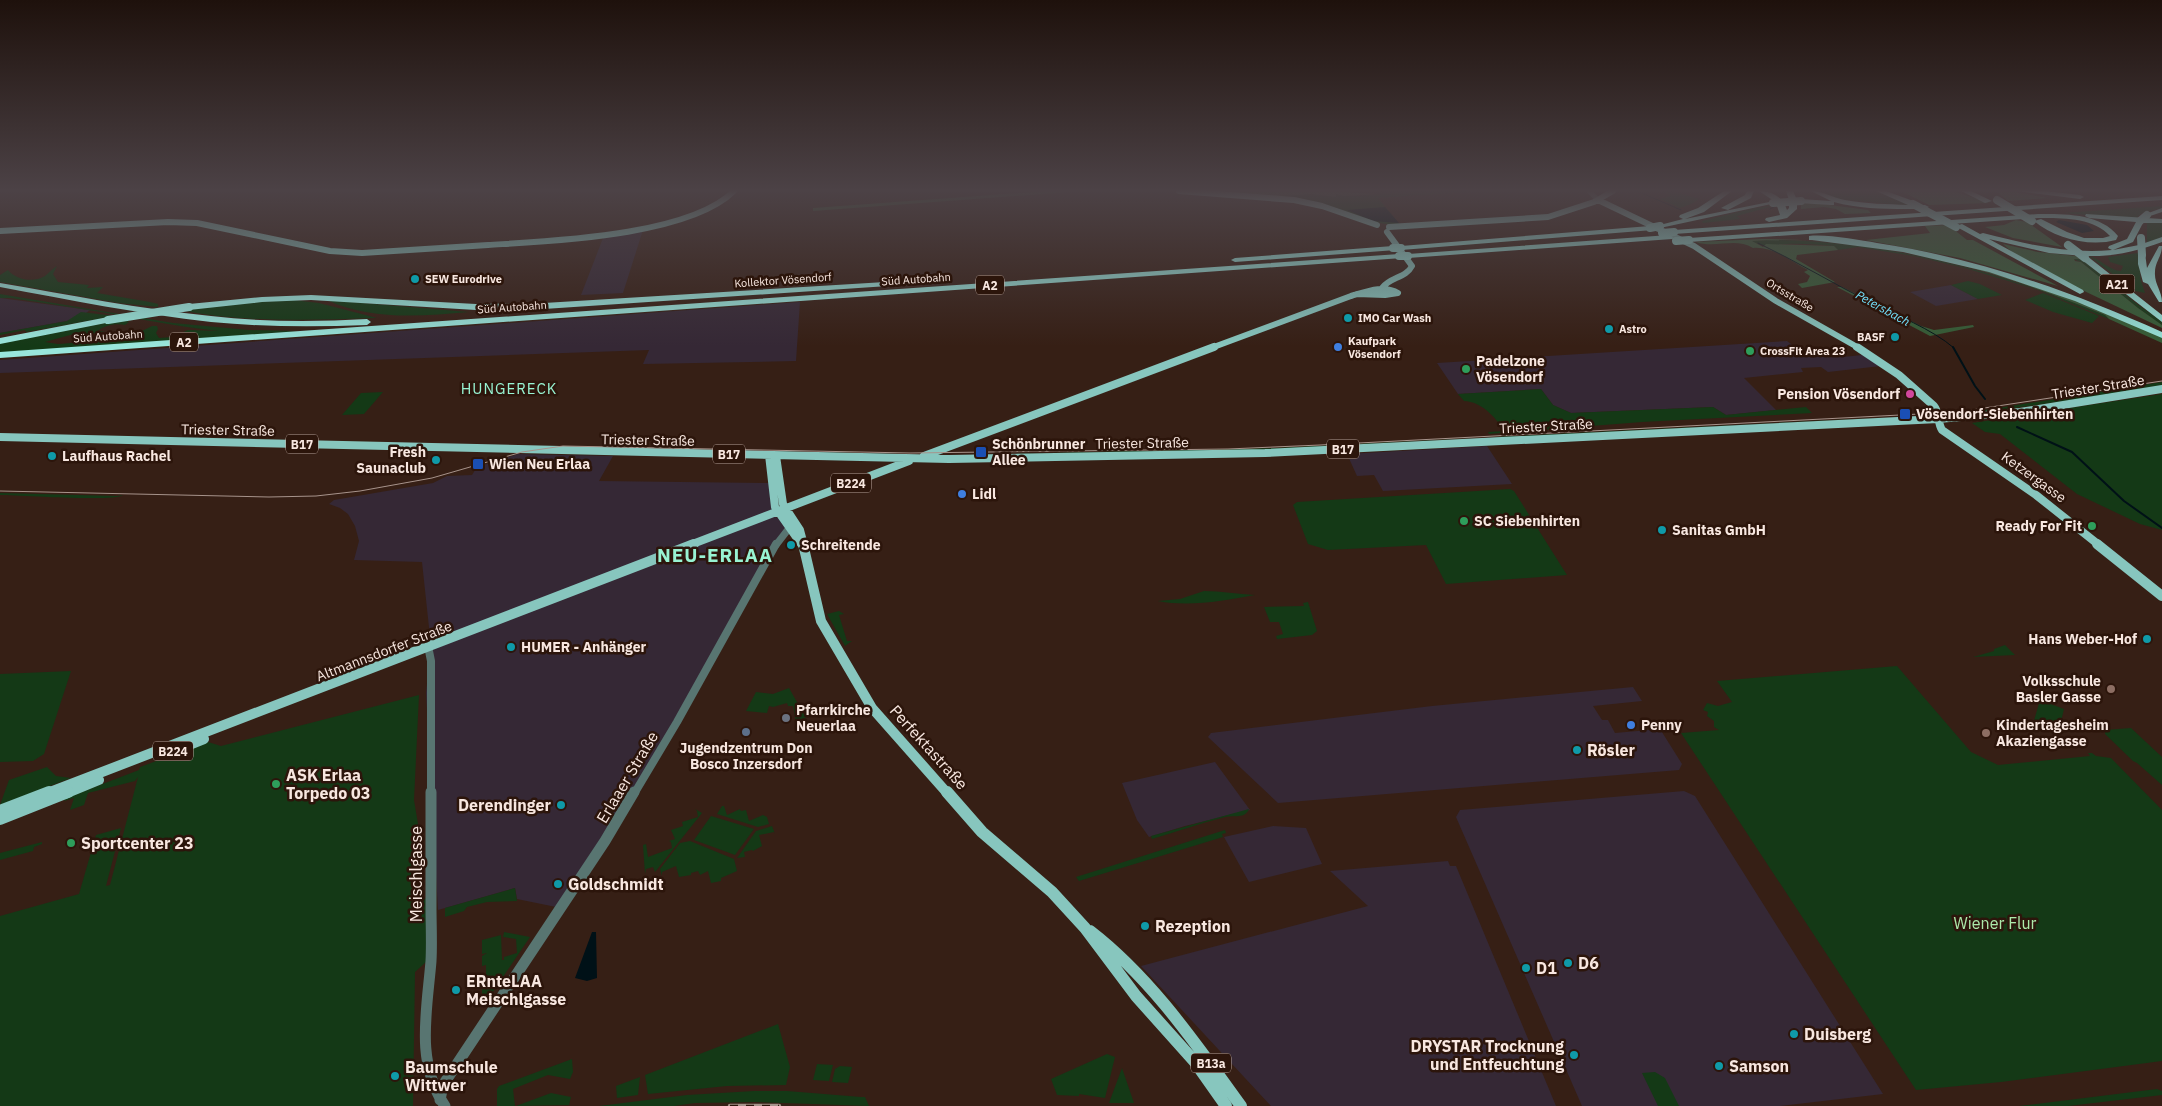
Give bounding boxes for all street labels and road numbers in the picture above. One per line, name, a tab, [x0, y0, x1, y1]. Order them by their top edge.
street label: Kollektor Vösendorf	[734, 270, 833, 290]
street label: Süd Autobahn	[881, 270, 951, 288]
road number: A21	[2100, 274, 2134, 294]
street label: Ortsstraße	[1764, 275, 1816, 315]
road number: A2	[976, 276, 1004, 294]
street label: Süd Autobahn	[477, 298, 547, 316]
street label: Süd Autobahn	[73, 327, 143, 345]
road number: A2	[170, 332, 198, 352]
street label: Triester Straße	[2050, 371, 2146, 403]
street label: Triester Straße	[1499, 415, 1594, 437]
street label: Triester Straße	[181, 420, 275, 440]
street label: Triester Straße	[601, 430, 695, 450]
street label: Triester Straße	[1095, 433, 1189, 453]
road number: B17	[286, 434, 318, 454]
road number: B17	[1327, 439, 1359, 458]
road number: B17	[713, 444, 745, 464]
street label: Ketzergasse	[1998, 447, 2070, 507]
road number: B224	[831, 473, 871, 492]
street label: Altmannsdorfer Straße	[314, 617, 455, 685]
street label: Perfektastraße	[886, 701, 972, 794]
street label: Erlaaer Straße	[592, 727, 662, 826]
road number: B224	[153, 741, 193, 760]
street label: Meischlgasse	[406, 826, 426, 922]
road number: B13a	[1191, 1054, 1231, 1072]

